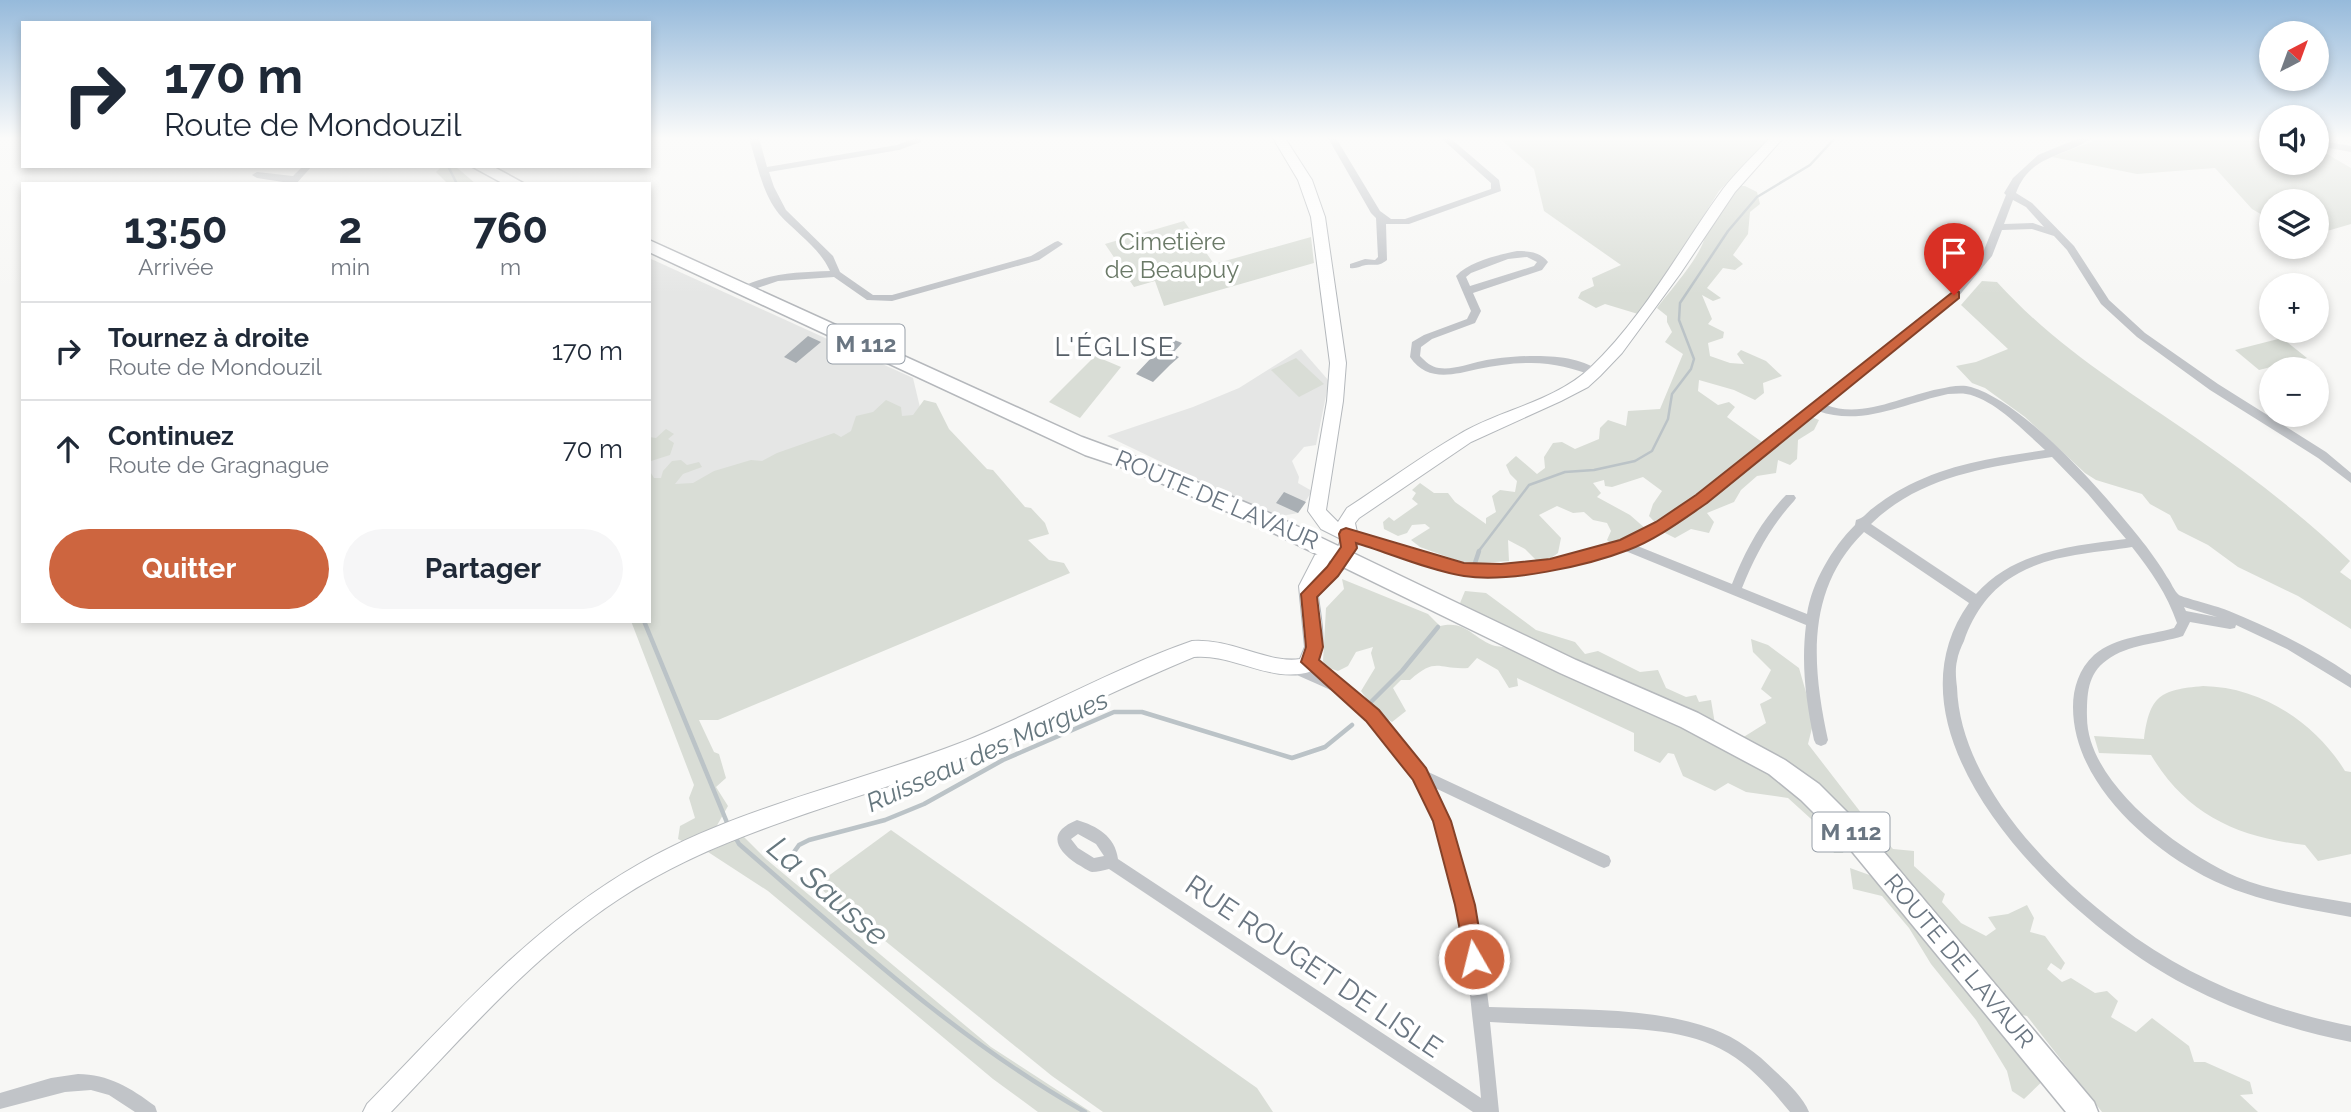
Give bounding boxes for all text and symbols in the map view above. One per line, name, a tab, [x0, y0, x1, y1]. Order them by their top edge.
north arrow	[2259, 21, 2329, 91]
map controls	[2259, 21, 2329, 427]
text: 170 m	[164, 47, 303, 104]
icon: right	[49, 49, 140, 140]
button: sound	[2259, 105, 2329, 175]
text: Route de Mondouzil	[164, 106, 462, 143]
button: layers	[2259, 189, 2329, 259]
text: 13:50	[124, 204, 228, 253]
text: 2	[339, 204, 362, 253]
text: 760	[473, 204, 548, 253]
pin	[1924, 223, 1984, 295]
park label: Cimetière de Beaupuy	[1105, 227, 1239, 284]
icon: arrive	[1935, 234, 1973, 272]
text: Arrivée	[138, 253, 214, 280]
text: min	[331, 253, 370, 280]
text: m	[500, 253, 521, 280]
button: +	[2259, 273, 2329, 343]
text: Tournez à droite	[108, 323, 309, 353]
road number: M 112	[828, 324, 904, 364]
icon: right	[49, 332, 87, 370]
district label: L'ÉGLISE	[1054, 332, 1176, 362]
text: 170 m	[552, 336, 623, 366]
text: Route de Mondouzil	[108, 353, 322, 380]
button: −	[2259, 357, 2329, 427]
text: Continuez	[108, 421, 234, 451]
icon: ahead	[49, 430, 87, 468]
text: 70 m	[563, 434, 623, 464]
street label: ROUTE DE LAVAUR	[1111, 444, 1323, 555]
text: Route de Gragnague	[108, 451, 329, 478]
button: Quitter	[49, 529, 329, 609]
button: Partager	[343, 529, 623, 609]
water label: Ruisseau des Margues	[861, 684, 1113, 818]
road number: M 112	[1812, 812, 1890, 852]
water label: La Sausse	[761, 828, 896, 953]
street label: RUE ROUGET DE LISLE	[1179, 868, 1448, 1065]
street label: ROUTE DE LAVAUR	[1878, 868, 2041, 1054]
position arrow	[1437, 922, 1511, 996]

